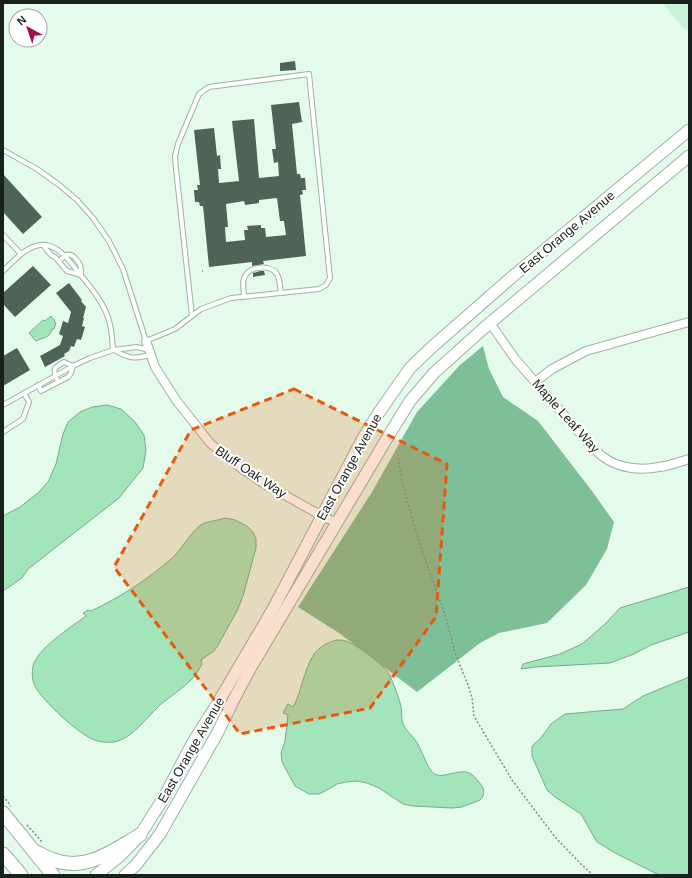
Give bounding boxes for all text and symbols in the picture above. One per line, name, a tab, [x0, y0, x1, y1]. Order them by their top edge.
north arrow	[8, 8, 48, 48]
text: N	[15, 13, 29, 27]
street label: East Orange Avenue	[516, 188, 618, 276]
street label: Maple Leaf Way	[529, 376, 603, 456]
street label: East Orange Avenue	[313, 411, 385, 523]
street label: Bluff Oak Way	[213, 443, 290, 502]
street label: East Orange Avenue	[155, 694, 227, 806]

